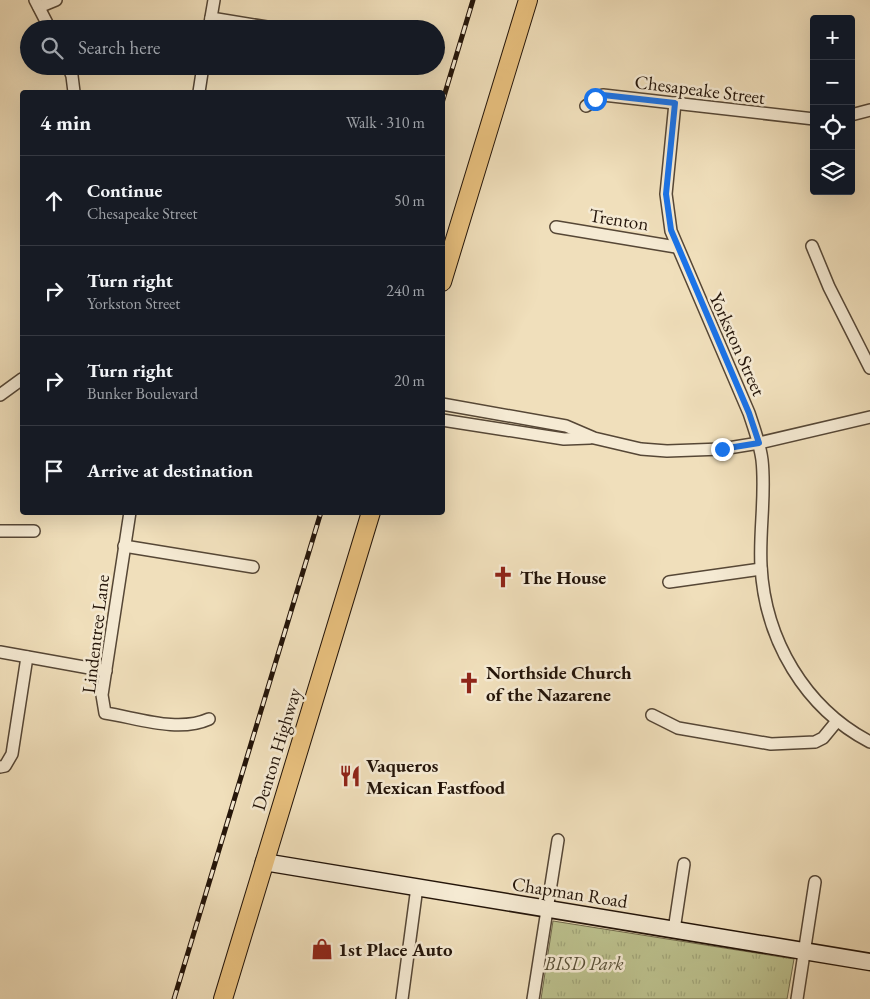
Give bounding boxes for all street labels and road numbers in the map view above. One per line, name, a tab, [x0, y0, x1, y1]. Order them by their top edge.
street label: Chesapeake Street	[633, 69, 767, 110]
street label: Trenton	[587, 202, 651, 237]
street label: Yorkston Street	[704, 288, 772, 400]
street label: Lindentree Lane	[76, 573, 115, 695]
street label: Denton Highway	[246, 684, 307, 814]
street label: Chapman Road	[510, 871, 630, 914]

